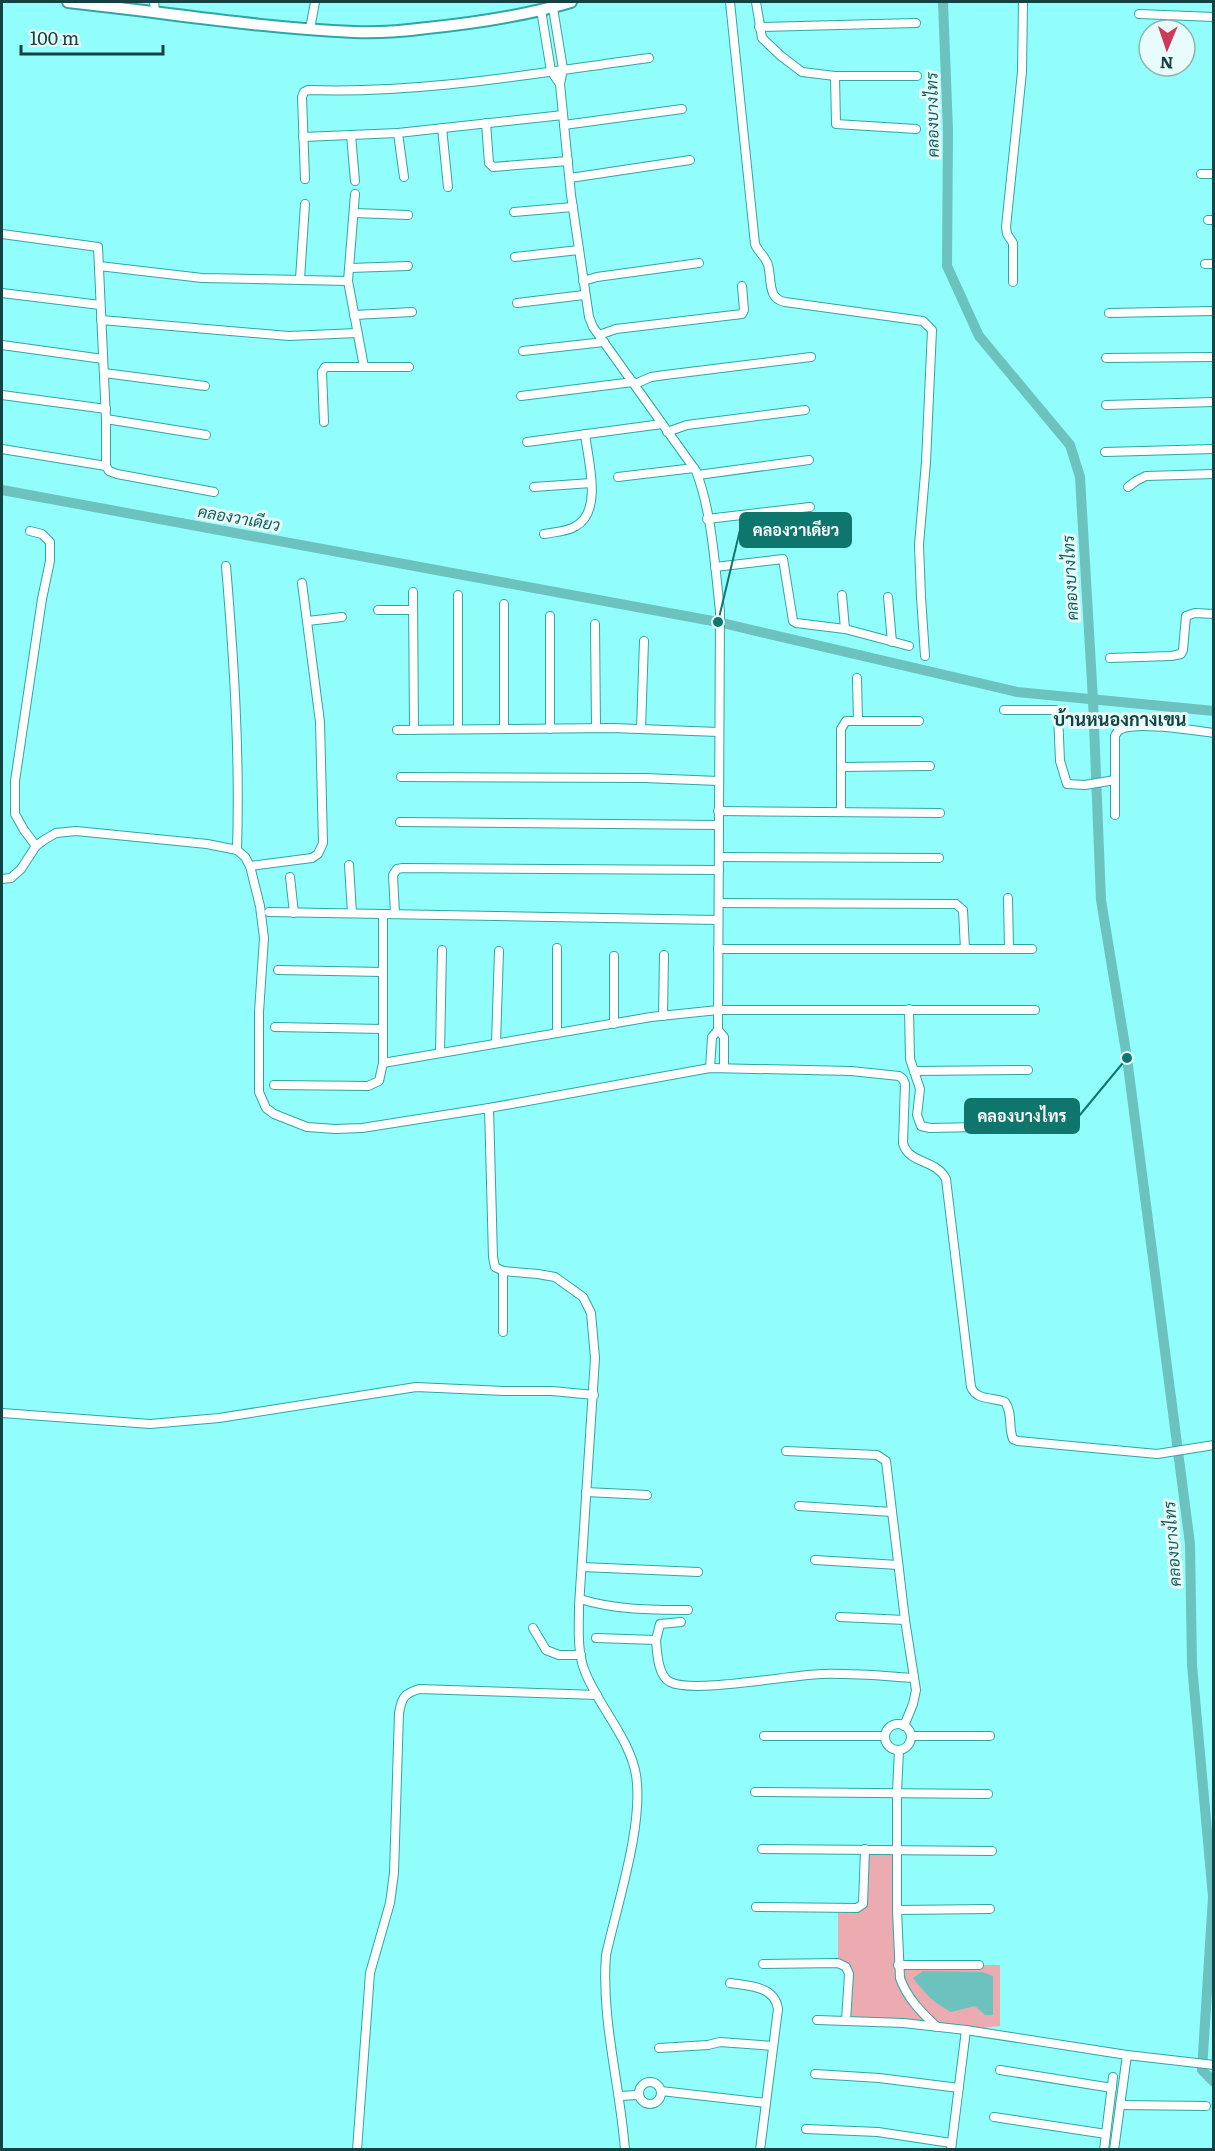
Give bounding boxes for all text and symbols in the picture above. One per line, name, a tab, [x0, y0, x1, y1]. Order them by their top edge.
scale bar	[21, 18, 164, 56]
north arrow	[1137, 18, 1197, 78]
text: 100 m	[30, 24, 79, 51]
text: N	[1159, 52, 1174, 76]
water label: คลองบางไทร	[918, 71, 944, 158]
water label: คลองวาเดียว	[196, 498, 282, 536]
callout: คลองวาเดียว	[740, 513, 851, 547]
text: คลองวาเดียว	[753, 517, 839, 541]
water label: คลองบางไทร	[1055, 534, 1083, 621]
district label: บ้านหนองกางเขน	[1054, 705, 1186, 732]
callout: คลองบางไทร	[965, 1099, 1079, 1133]
text: คลองบางไทร	[977, 1103, 1067, 1127]
water label: คลองบางไทร	[1156, 1499, 1186, 1588]

